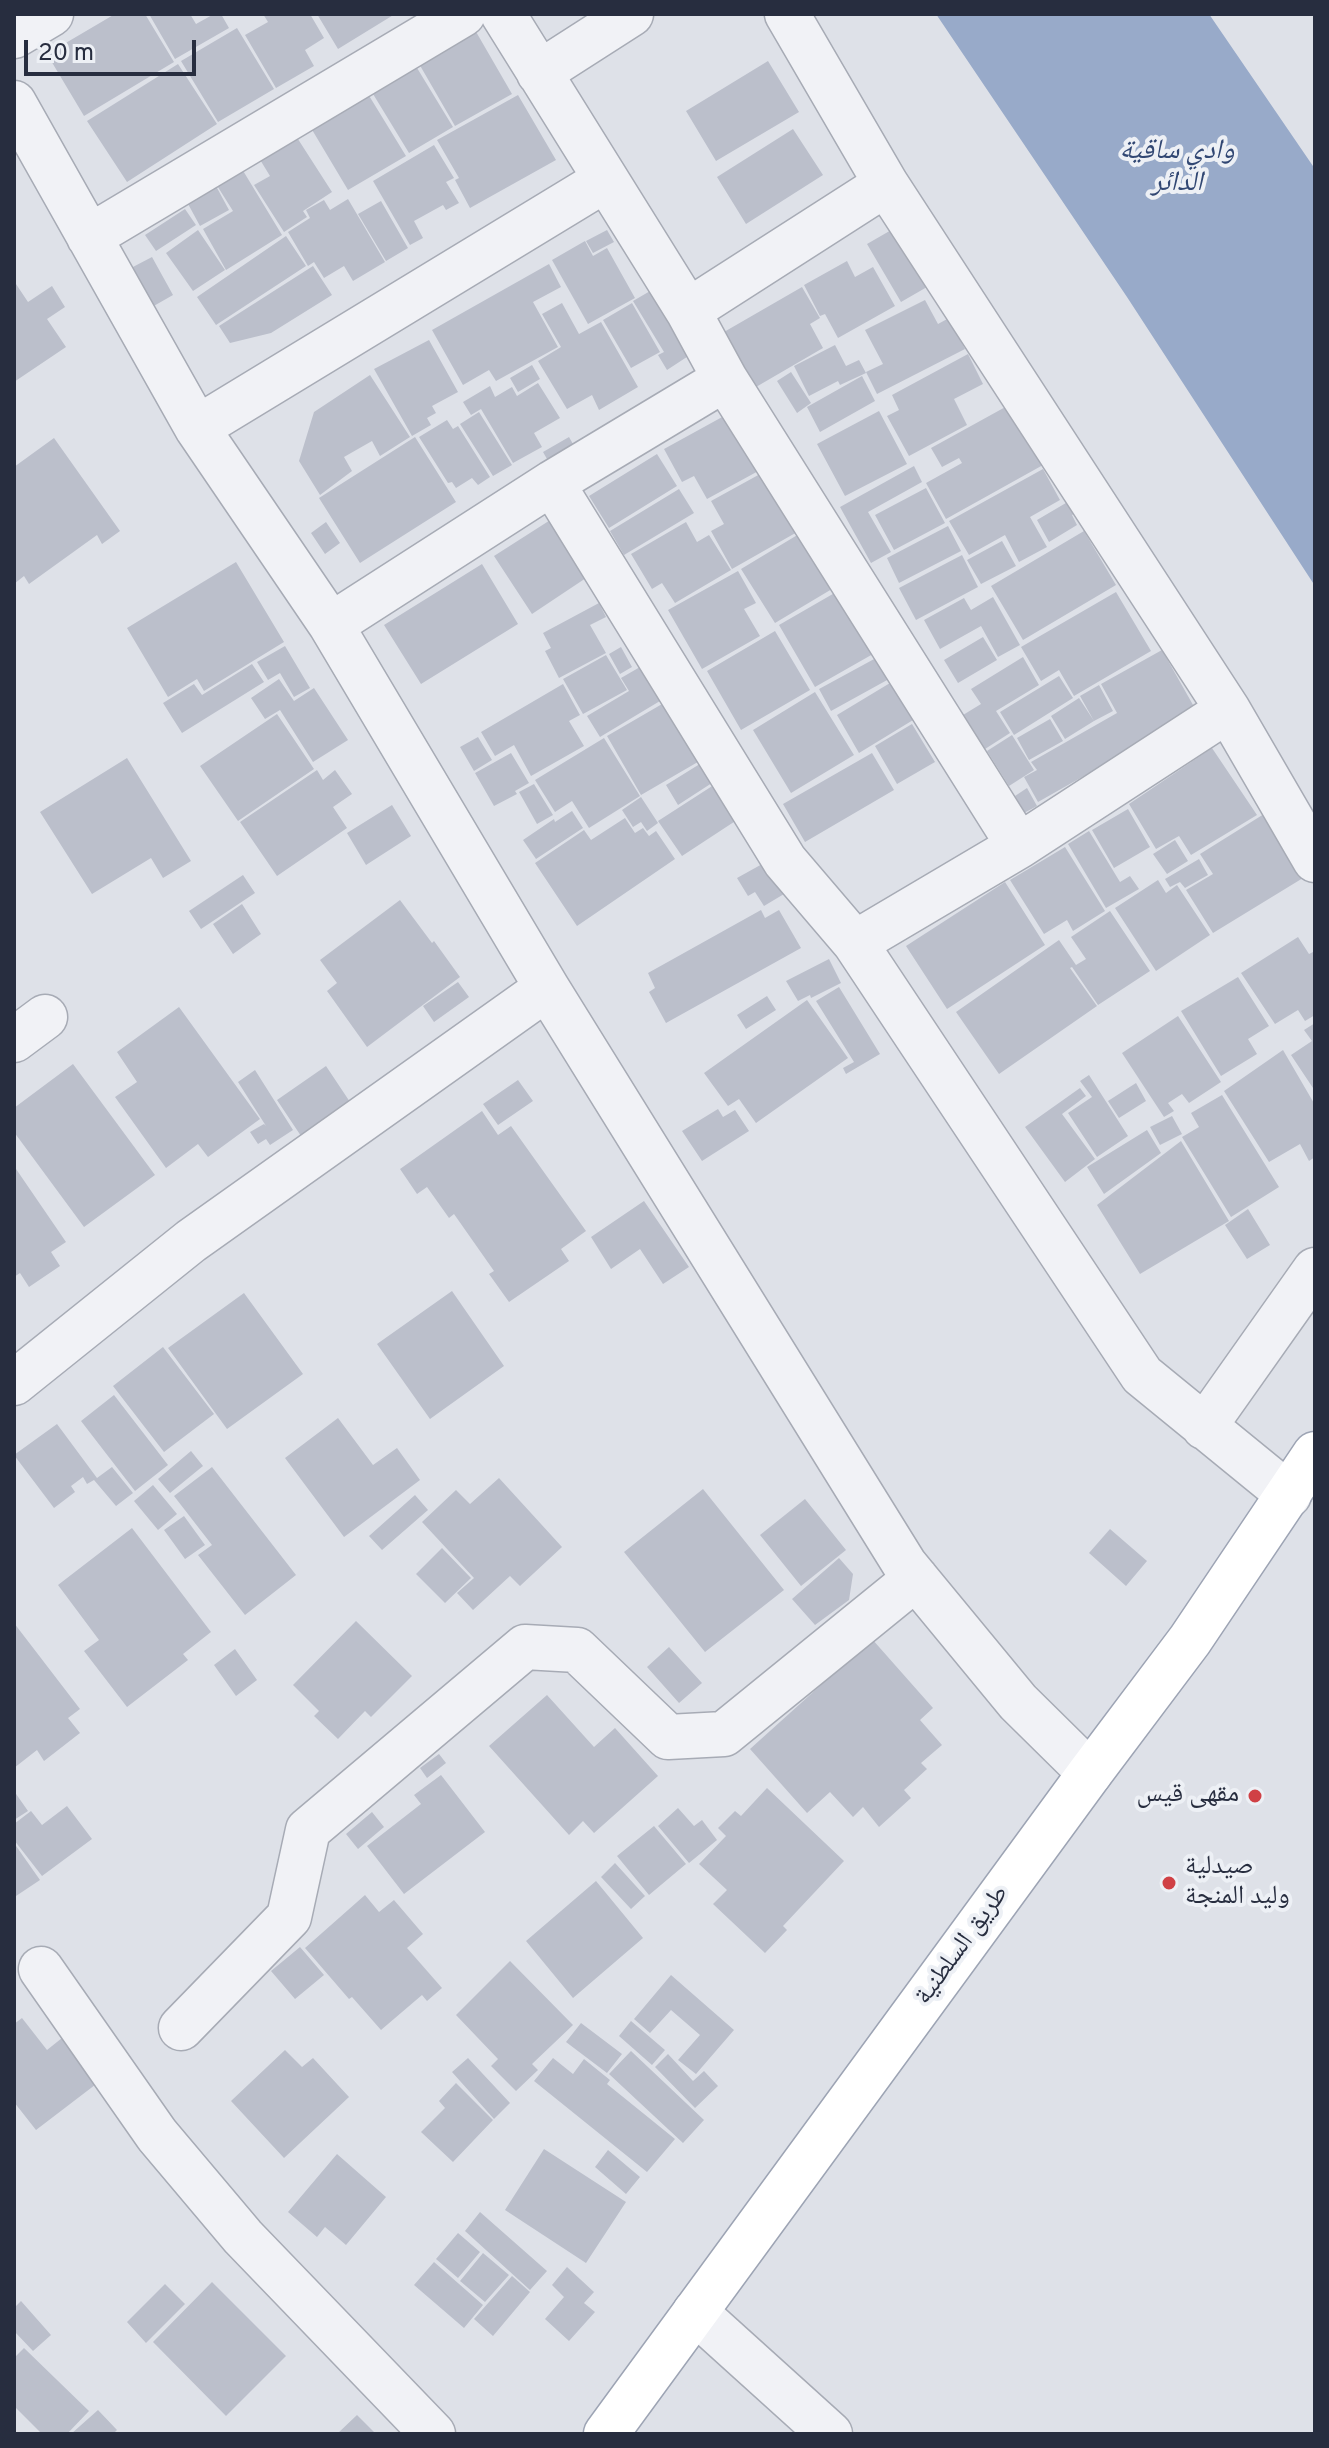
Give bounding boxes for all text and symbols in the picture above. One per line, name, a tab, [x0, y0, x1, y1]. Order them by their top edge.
scale bar	[28, 24, 200, 74]
text: 20 m	[38, 39, 94, 69]
water label: وادي ساقية الدائر	[1119, 135, 1235, 201]
place label: مقهى قيس	[1136, 1780, 1239, 1812]
marker: مقهى قيس	[1246, 1787, 1264, 1805]
place label: صيدلية وليد المنجة	[1185, 1852, 1290, 1914]
marker: صيدلية وليد المنجة	[1160, 1874, 1178, 1892]
street label: طريق السلطنية	[909, 1880, 1017, 2012]

